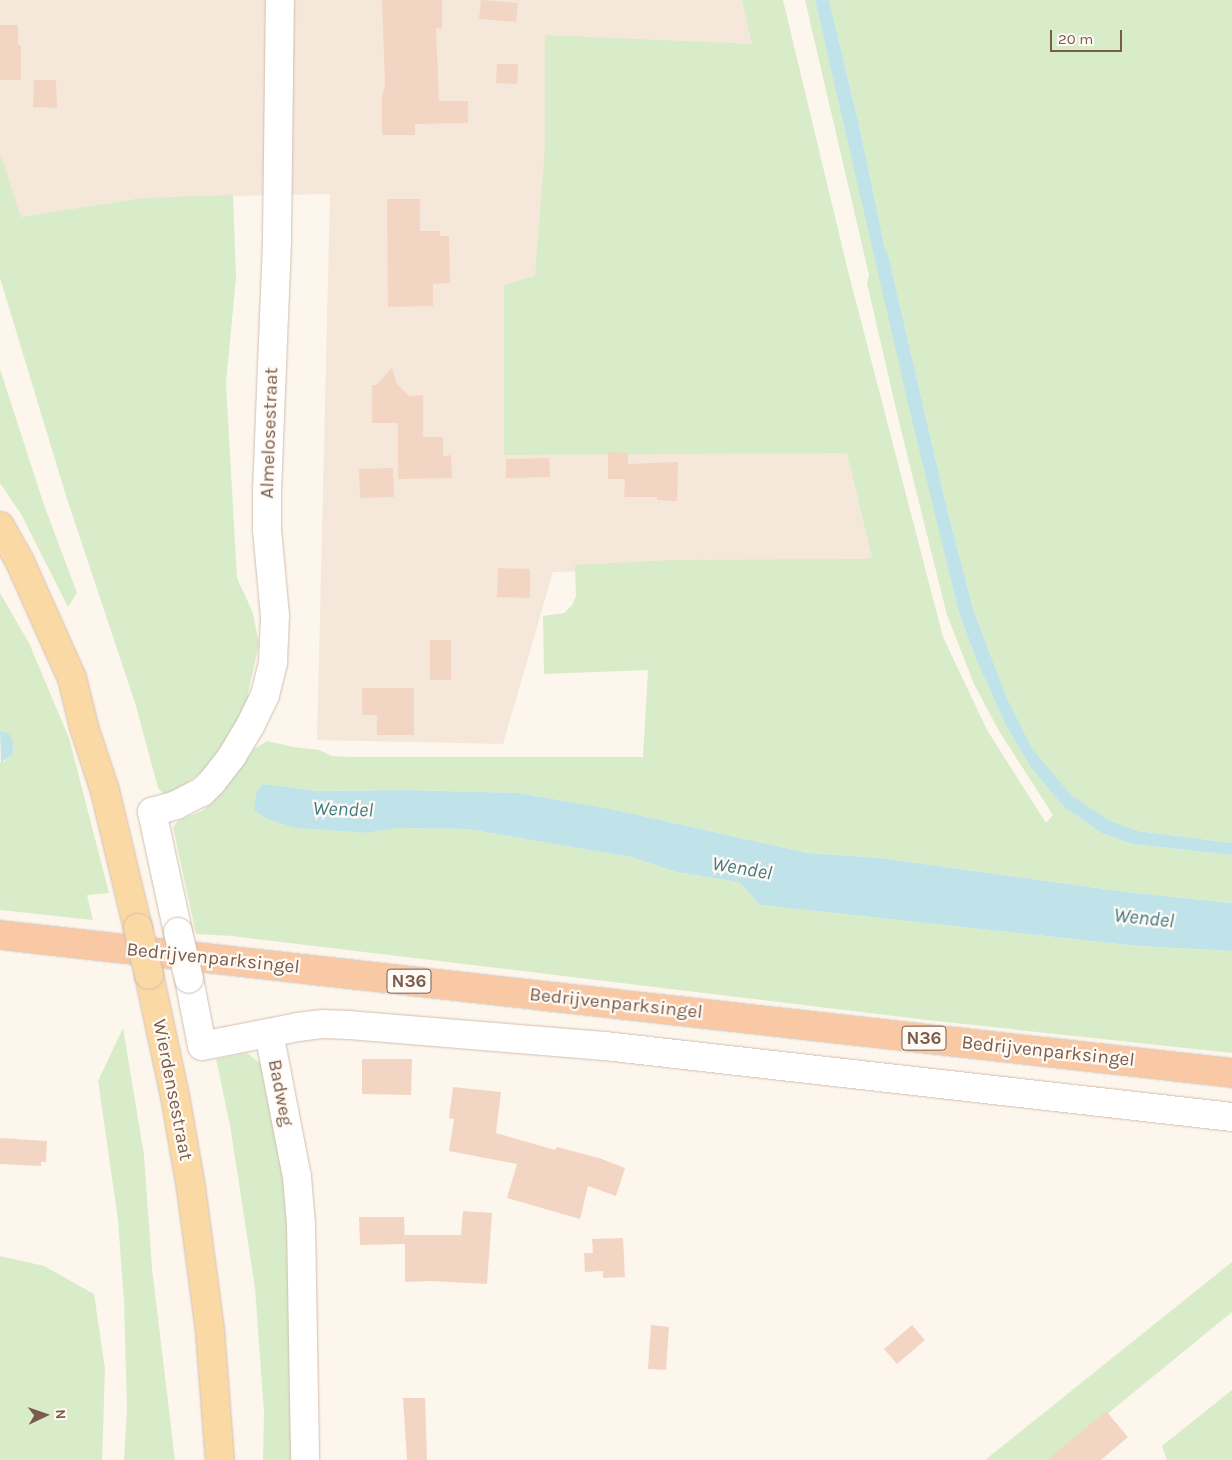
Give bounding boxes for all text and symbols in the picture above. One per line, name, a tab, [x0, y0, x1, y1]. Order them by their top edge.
scale bar	[1052, 20, 1124, 52]
text: 20 m	[1058, 30, 1093, 48]
street label: Almelosestraat	[256, 367, 284, 499]
water label: Wendel	[312, 796, 374, 822]
water label: Wendel	[710, 851, 774, 885]
water label: Wendel	[1113, 903, 1175, 933]
street label: Bedrijvenparksingel	[125, 939, 301, 979]
road number: N36	[385, 966, 433, 996]
street label: Bedrijvenparksingel	[528, 984, 704, 1024]
street label: Wierdensestraat	[147, 1017, 197, 1163]
road number: N36	[900, 1022, 948, 1054]
street label: Bedrijvenparksingel	[960, 1032, 1136, 1072]
street label: Badweg	[262, 1058, 298, 1128]
north arrow	[20, 1390, 70, 1440]
text: N	[52, 1409, 69, 1420]

